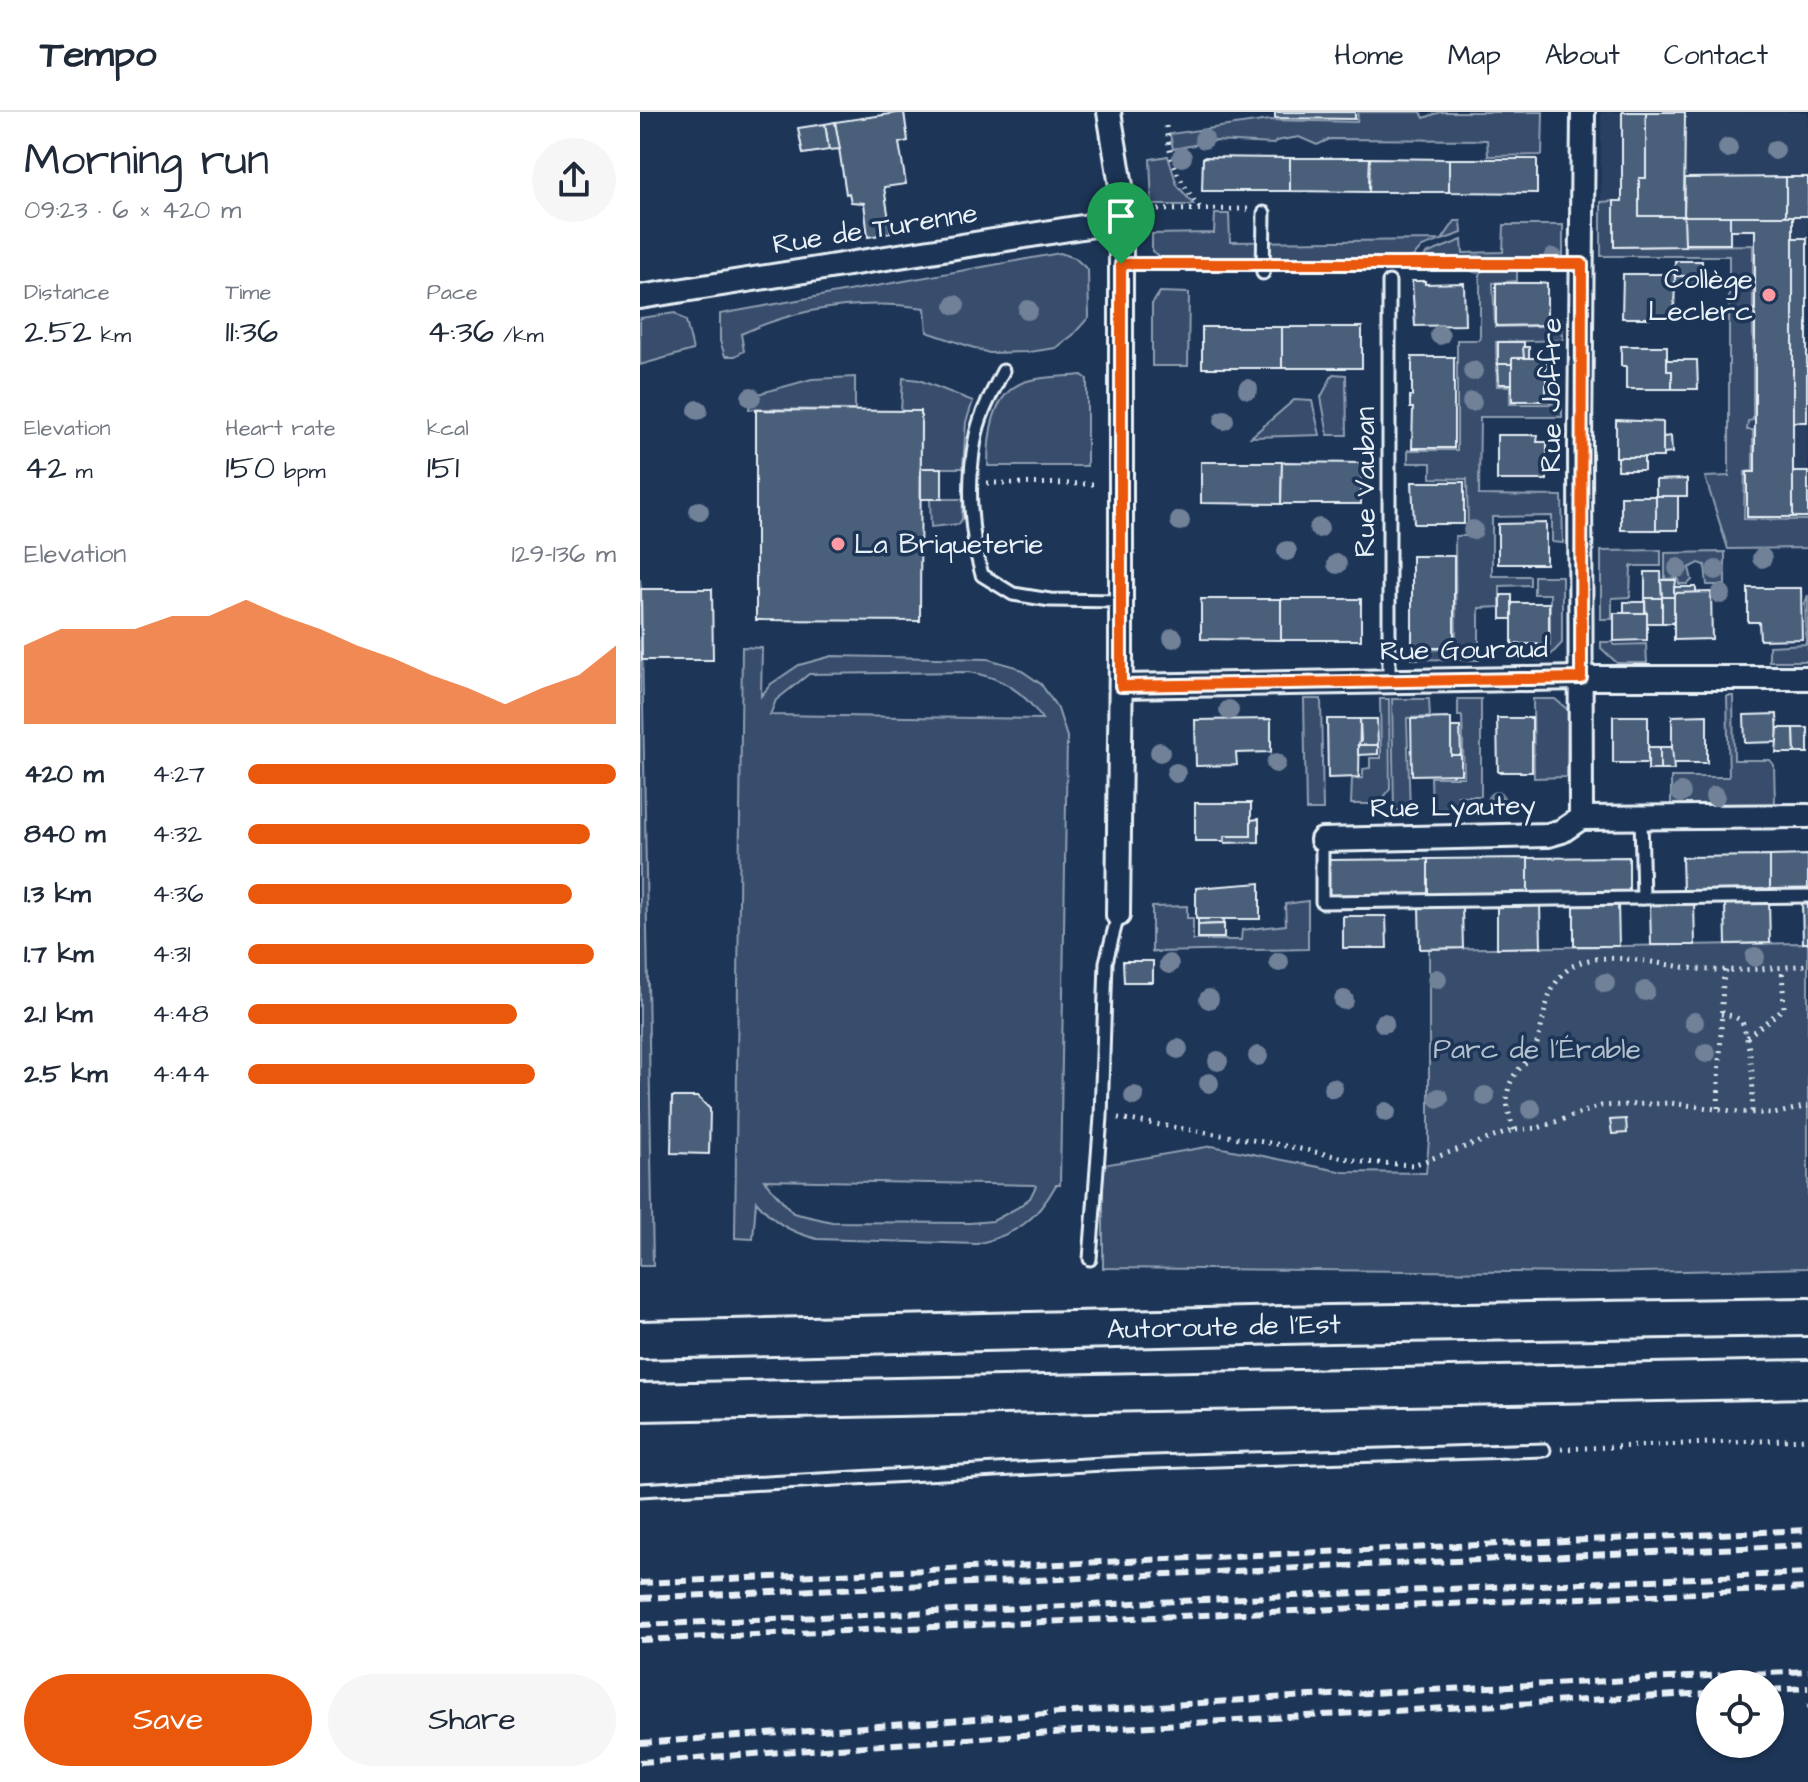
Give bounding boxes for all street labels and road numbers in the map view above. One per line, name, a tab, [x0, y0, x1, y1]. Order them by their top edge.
street label: Rue de Turenne	[770, 194, 980, 264]
street label: Rue Joffre	[1532, 318, 1571, 472]
street label: Rue Vauban	[1346, 407, 1385, 557]
street label: Rue Gouraud	[1380, 629, 1548, 671]
street label: Rue Lyautey	[1370, 786, 1536, 830]
street label: Autoroute de l’Est	[1106, 1304, 1342, 1349]

